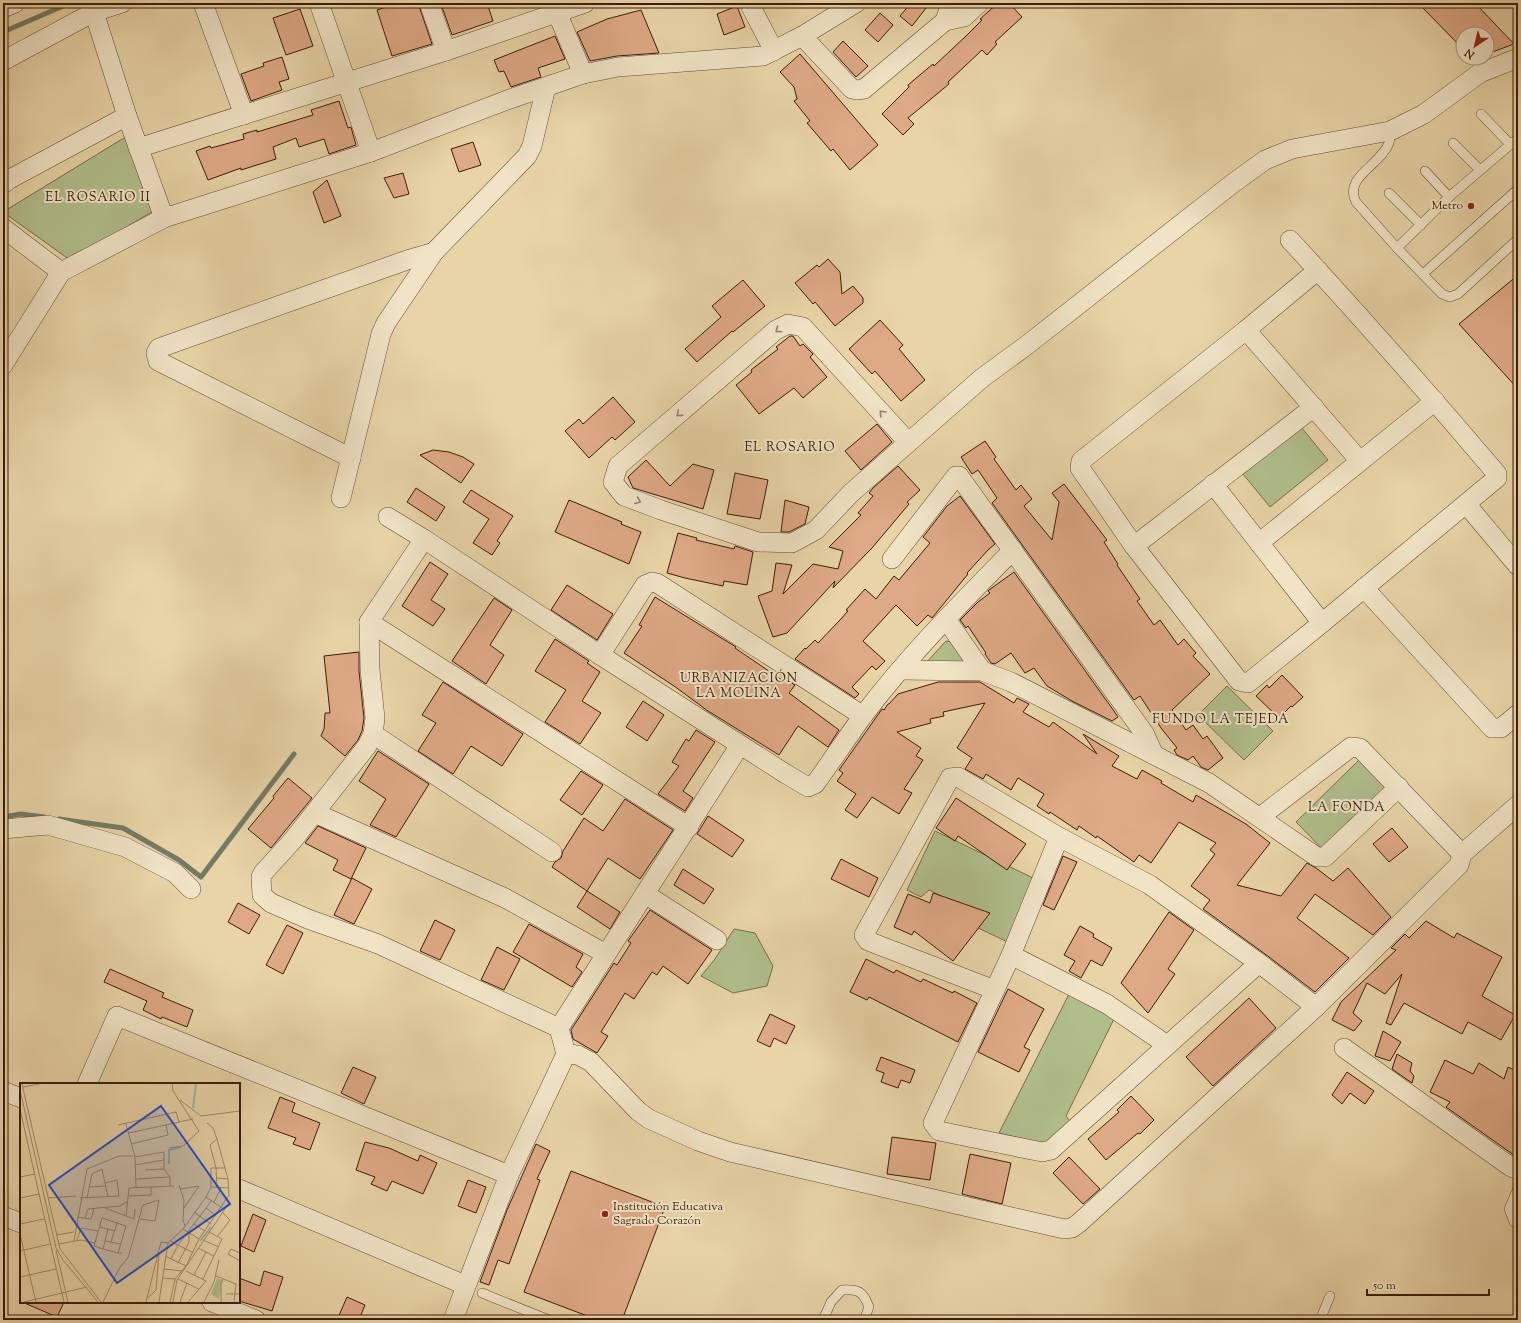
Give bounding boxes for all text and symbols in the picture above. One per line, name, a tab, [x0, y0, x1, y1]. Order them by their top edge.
north arrow	[1455, 26, 1495, 66]
text: N	[1461, 44, 1479, 63]
district label: EL ROSARIO II	[45, 189, 151, 207]
place label: Metro	[1431, 197, 1463, 215]
marker: Metro	[1466, 201, 1476, 211]
one-way arrow	[775, 325, 782, 333]
one-way arrow	[676, 409, 684, 416]
one-way arrow	[879, 410, 887, 418]
district label: EL ROSARIO	[744, 439, 836, 457]
one-way arrow	[635, 497, 642, 505]
district label: URBANIZACIÓN LA MOLINA	[680, 669, 798, 703]
district label: FUNDO LA TEJEDA	[1152, 711, 1290, 729]
district label: LA FONDA	[1308, 799, 1386, 817]
inset map	[20, 1083, 240, 1303]
place label: Institución Educativa Sagrado Corazón	[613, 1198, 724, 1230]
marker: Institución Educativa Sagrado Corazón	[600, 1209, 610, 1219]
scale bar	[1367, 1271, 1489, 1297]
text: 50 m	[1372, 1277, 1396, 1295]

